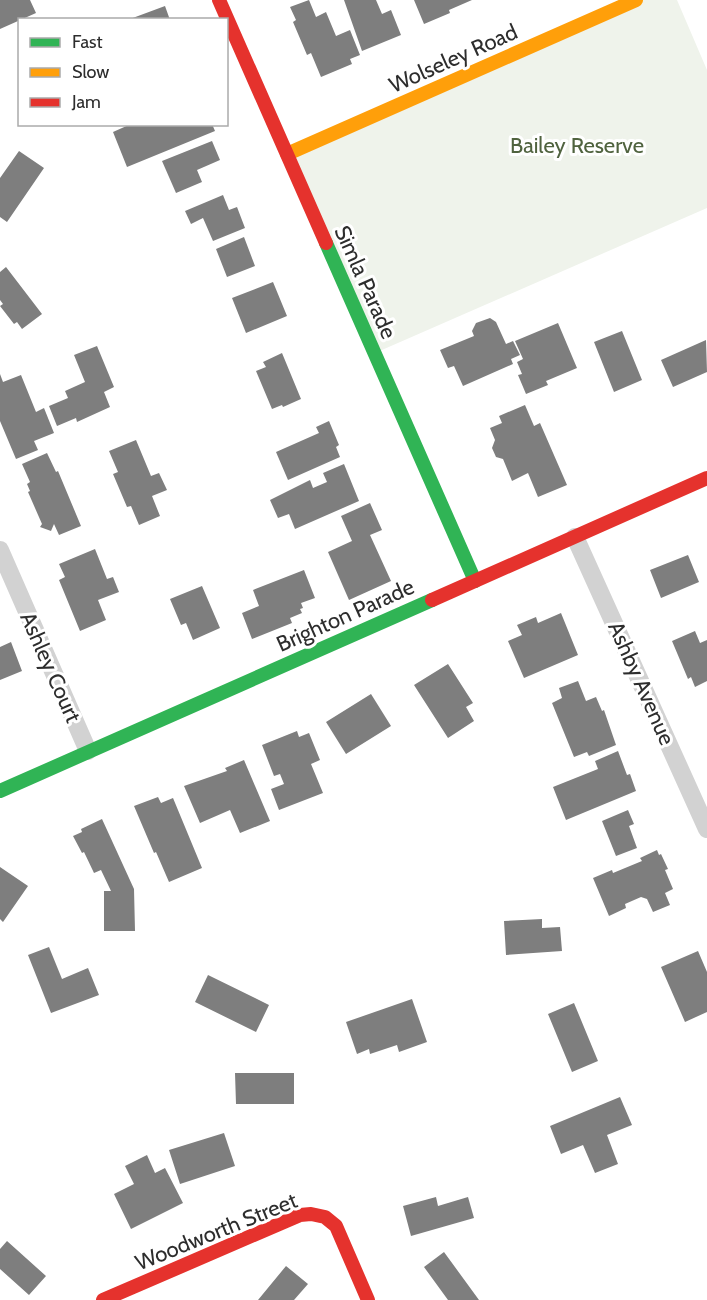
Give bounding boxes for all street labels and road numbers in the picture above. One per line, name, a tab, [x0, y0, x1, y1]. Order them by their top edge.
street label: Wolseley Road	[385, 18, 522, 99]
street label: Simla Parade	[329, 221, 402, 343]
street label: Brighton Parade	[272, 573, 418, 658]
street label: Ashley Court	[14, 608, 87, 727]
street label: Ashby Avenue	[602, 617, 681, 749]
street label: Woodworth Street	[131, 1186, 302, 1276]

